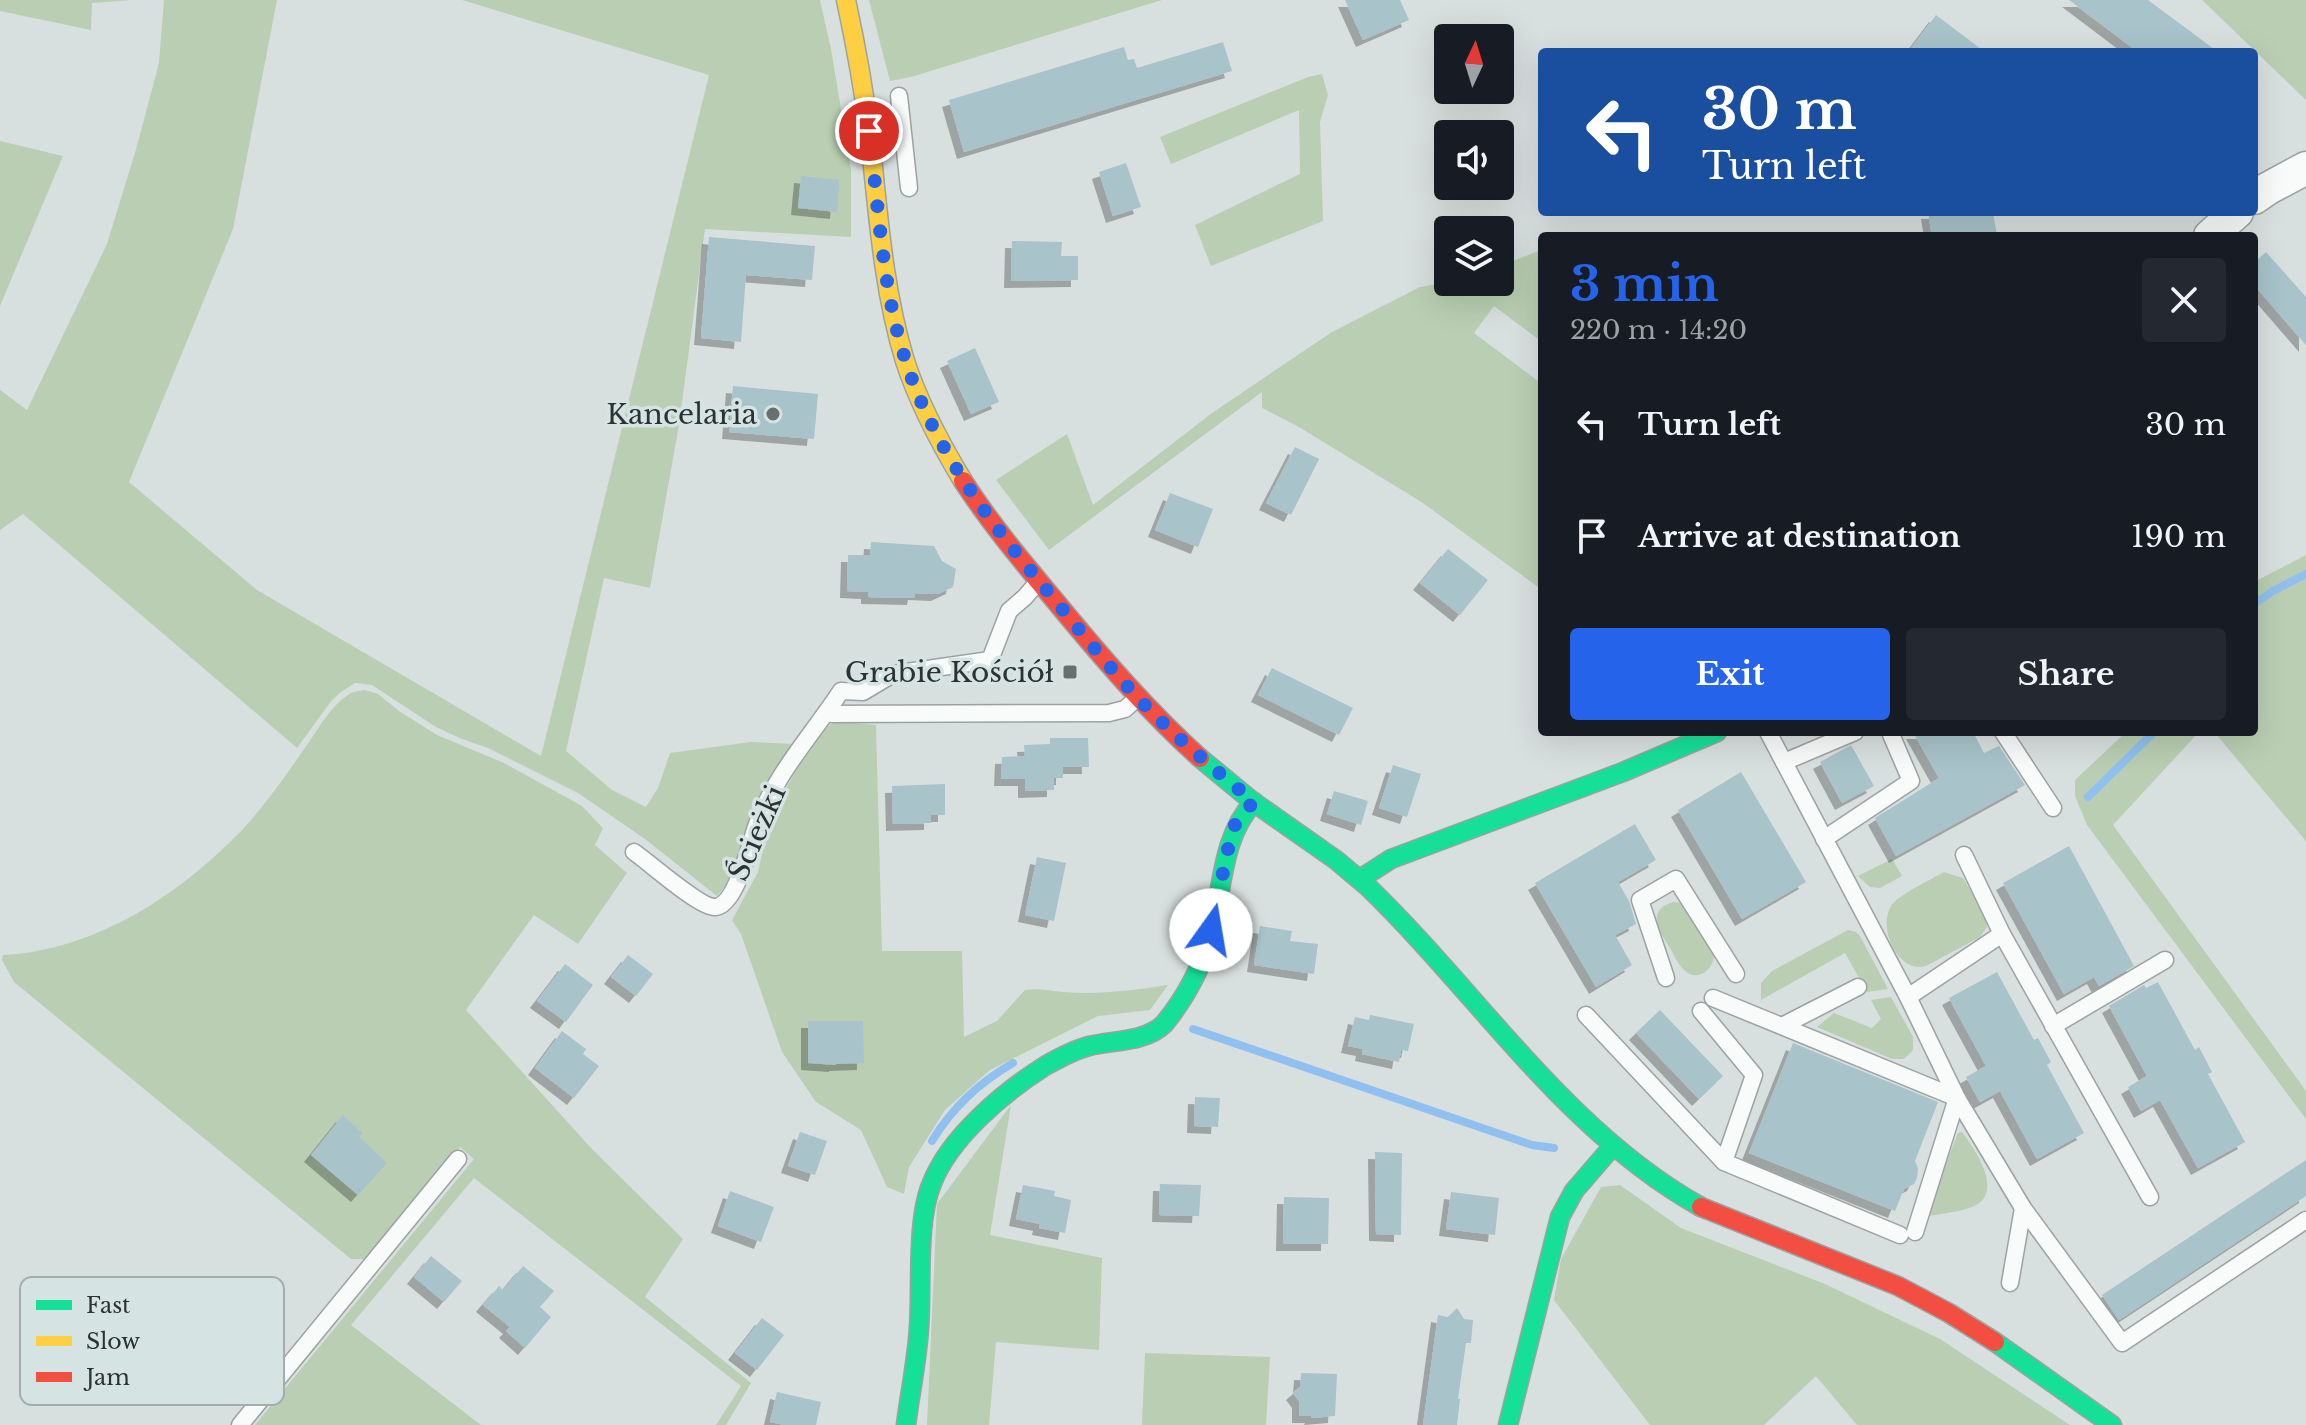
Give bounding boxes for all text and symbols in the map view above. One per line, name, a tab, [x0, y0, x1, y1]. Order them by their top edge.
north arrow	[1434, 24, 1514, 104]
map controls	[1434, 24, 1514, 296]
text: 30 m	[1702, 75, 1857, 144]
icon: left	[1570, 80, 1674, 184]
pin	[835, 97, 903, 165]
icon: arrive	[847, 109, 891, 153]
button: sound	[1434, 120, 1514, 200]
text: Turn left	[1702, 144, 1866, 189]
button: layers	[1434, 216, 1514, 296]
text: 3 min	[1570, 254, 1719, 314]
button: close	[2142, 258, 2226, 342]
text: 220 m · 14:20	[1570, 314, 1747, 346]
place label: Kancelaria	[606, 397, 757, 432]
icon: left	[1570, 402, 1614, 446]
marker: Kancelaria	[764, 405, 782, 423]
text: Turn left	[1638, 406, 1781, 443]
text: 30 m	[2145, 406, 2226, 443]
icon: arrive	[1570, 514, 1614, 558]
text: Arrive at destination	[1638, 518, 1961, 555]
text: 190 m	[2131, 518, 2226, 555]
button: Exit	[1570, 628, 1890, 720]
button: Share	[1906, 628, 2226, 720]
place label: Grabie Kościół	[845, 655, 1054, 690]
marker: Grabie Kościół	[1061, 663, 1079, 681]
street label: Ścieżki	[720, 780, 794, 886]
position arrow	[1169, 888, 1253, 972]
legend	[20, 1277, 284, 1405]
text: Fast	[86, 1292, 131, 1319]
text: Slow	[86, 1328, 140, 1355]
text: Jam	[83, 1364, 130, 1391]

